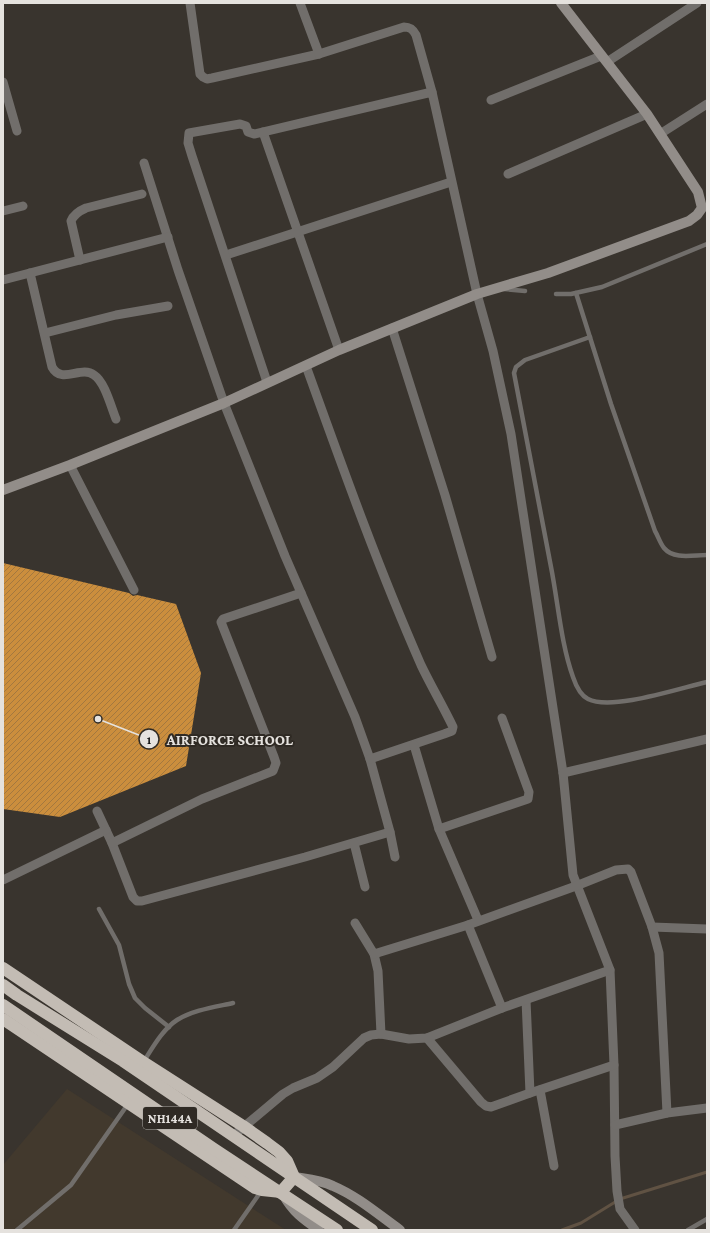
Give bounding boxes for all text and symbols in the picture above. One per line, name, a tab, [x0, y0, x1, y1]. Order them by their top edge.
callout: AIRFORCE SCHOOL	[139, 726, 301, 753]
text: AIRFORCE SCHOOL	[166, 732, 294, 748]
text: 1	[147, 733, 152, 747]
road number: NH144A	[143, 1107, 197, 1129]

